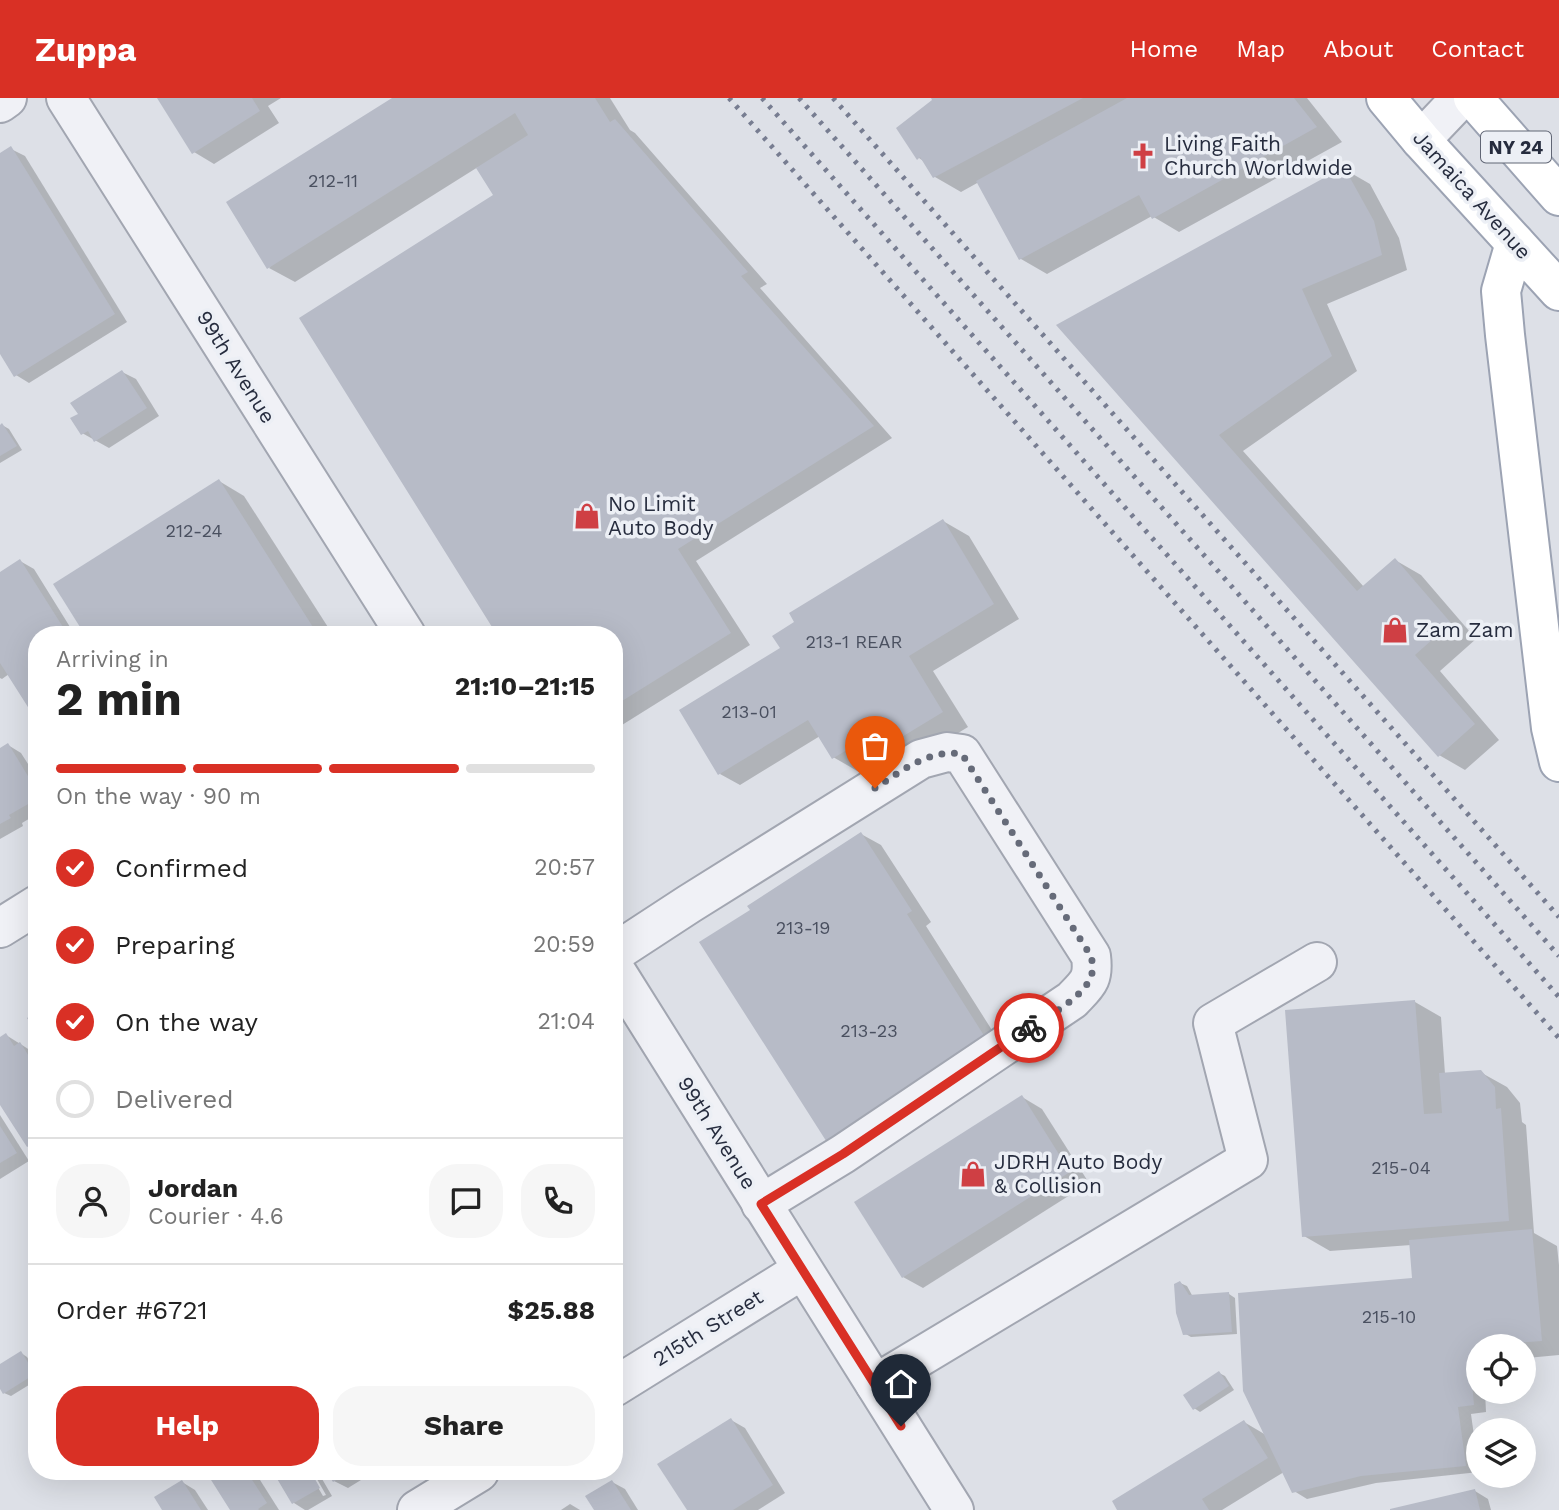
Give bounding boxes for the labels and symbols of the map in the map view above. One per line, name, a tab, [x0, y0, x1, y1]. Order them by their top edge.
street label: Jamaica Avenue	[1408, 125, 1537, 264]
place label: Living Faith Church Worldwide	[1164, 131, 1353, 180]
road number: NY 24	[1481, 132, 1551, 162]
church icon: Living Faith Church Worldwide	[1128, 141, 1158, 171]
house number: 212-11	[308, 170, 358, 191]
street label: 99th Avenue	[192, 306, 281, 428]
place label: No Limit Auto Body	[608, 491, 714, 540]
shop icon: No Limit Auto Body	[572, 501, 602, 531]
house number: 212-24	[165, 520, 223, 541]
shop icon: Zam Zam	[1380, 615, 1410, 645]
place label: Zam Zam	[1416, 617, 1513, 642]
house number: 213-1 REAR	[806, 631, 902, 652]
house number: 213-01	[721, 701, 777, 722]
pin	[845, 716, 905, 788]
house number: 213-19	[776, 917, 830, 938]
courier	[994, 993, 1064, 1063]
house number: 213-23	[840, 1020, 898, 1041]
street label: 99th Avenue	[673, 1072, 762, 1194]
place label: JDRH Auto Body & Collision	[994, 1149, 1162, 1198]
house number: 215-04	[1371, 1157, 1431, 1178]
shop icon: JDRH Auto Body & Collision	[958, 1159, 988, 1189]
street label: 215th Street	[648, 1284, 767, 1371]
house number: 215-10	[1362, 1306, 1416, 1327]
pin	[871, 1354, 931, 1426]

